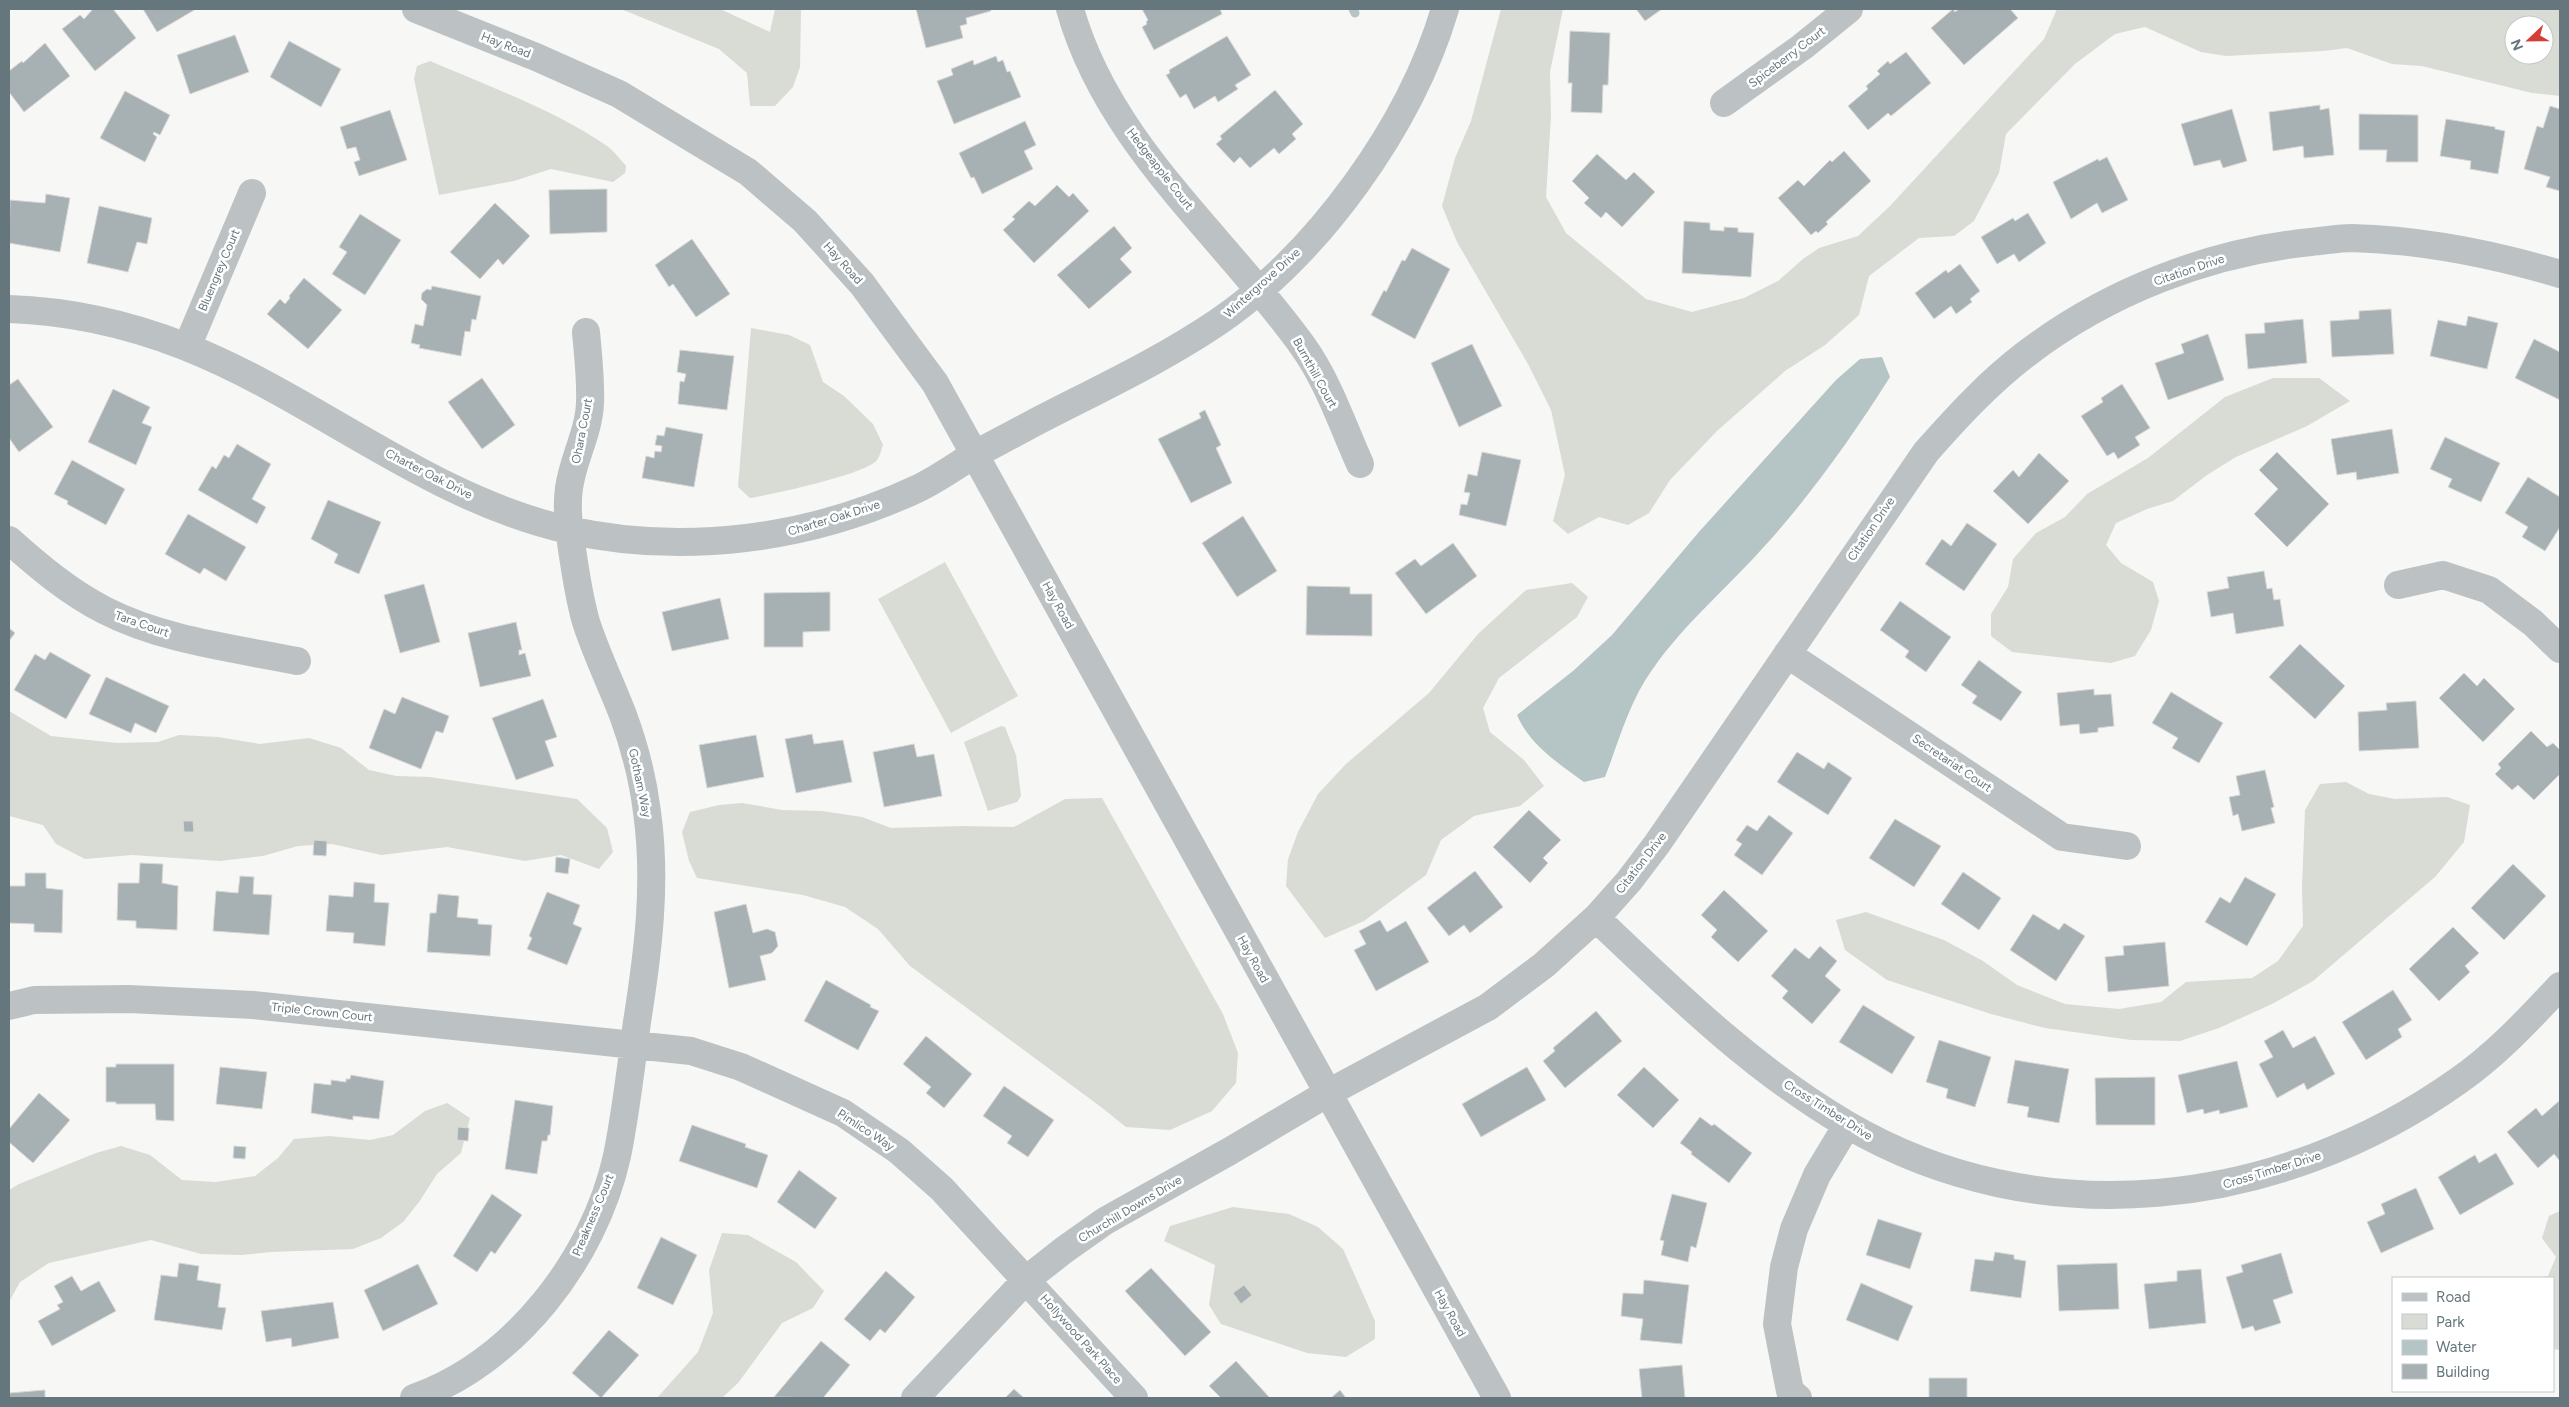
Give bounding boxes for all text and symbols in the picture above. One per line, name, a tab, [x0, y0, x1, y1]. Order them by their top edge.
north arrow	[2504, 15, 2554, 65]
street label: Spiceberry Court	[1746, 23, 1828, 90]
street label: Hay Road	[479, 29, 533, 61]
text: N	[2508, 36, 2527, 53]
street label: Hedgeapple Court	[1124, 125, 1196, 213]
street label: Bluengrey Court	[195, 227, 243, 313]
street label: Hay Road	[820, 239, 866, 287]
street label: Wintergrove Drive	[1221, 245, 1303, 321]
street label: Citation Drive	[2152, 251, 2227, 289]
street label: Burnthill Court	[1290, 336, 1340, 411]
street label: Ohara Court	[569, 397, 595, 465]
street label: Charter Oak Drive	[383, 446, 475, 502]
street label: Citation Drive	[1845, 494, 1898, 563]
street label: Charter Oak Drive	[786, 497, 882, 539]
street label: Hay Road	[1039, 579, 1077, 631]
street label: Tara Court	[113, 608, 171, 640]
street label: Secretariat Court	[1910, 731, 1995, 795]
street label: Gotham Way	[626, 747, 654, 819]
street label: Citation Drive	[1613, 829, 1669, 896]
street label: Hay Road	[1234, 933, 1272, 985]
street label: Triple Crown Court	[271, 1000, 374, 1024]
street label: Cross Timber Drive	[1781, 1077, 1875, 1143]
street label: Pimlico Way	[835, 1106, 898, 1154]
street label: Cross Timber Drive	[2221, 1148, 2323, 1192]
street label: Preakness Court	[569, 1171, 617, 1258]
street label: Churchill Downs Drive	[1076, 1172, 1184, 1245]
legend	[2392, 1277, 2554, 1392]
street label: Hay Road	[1431, 1287, 1469, 1339]
text: Road	[2436, 1288, 2471, 1306]
street label: Hollywood Park Place	[1037, 1291, 1125, 1387]
text: Park	[2436, 1313, 2465, 1331]
text: Water	[2436, 1338, 2476, 1356]
text: Building	[2436, 1363, 2490, 1381]

